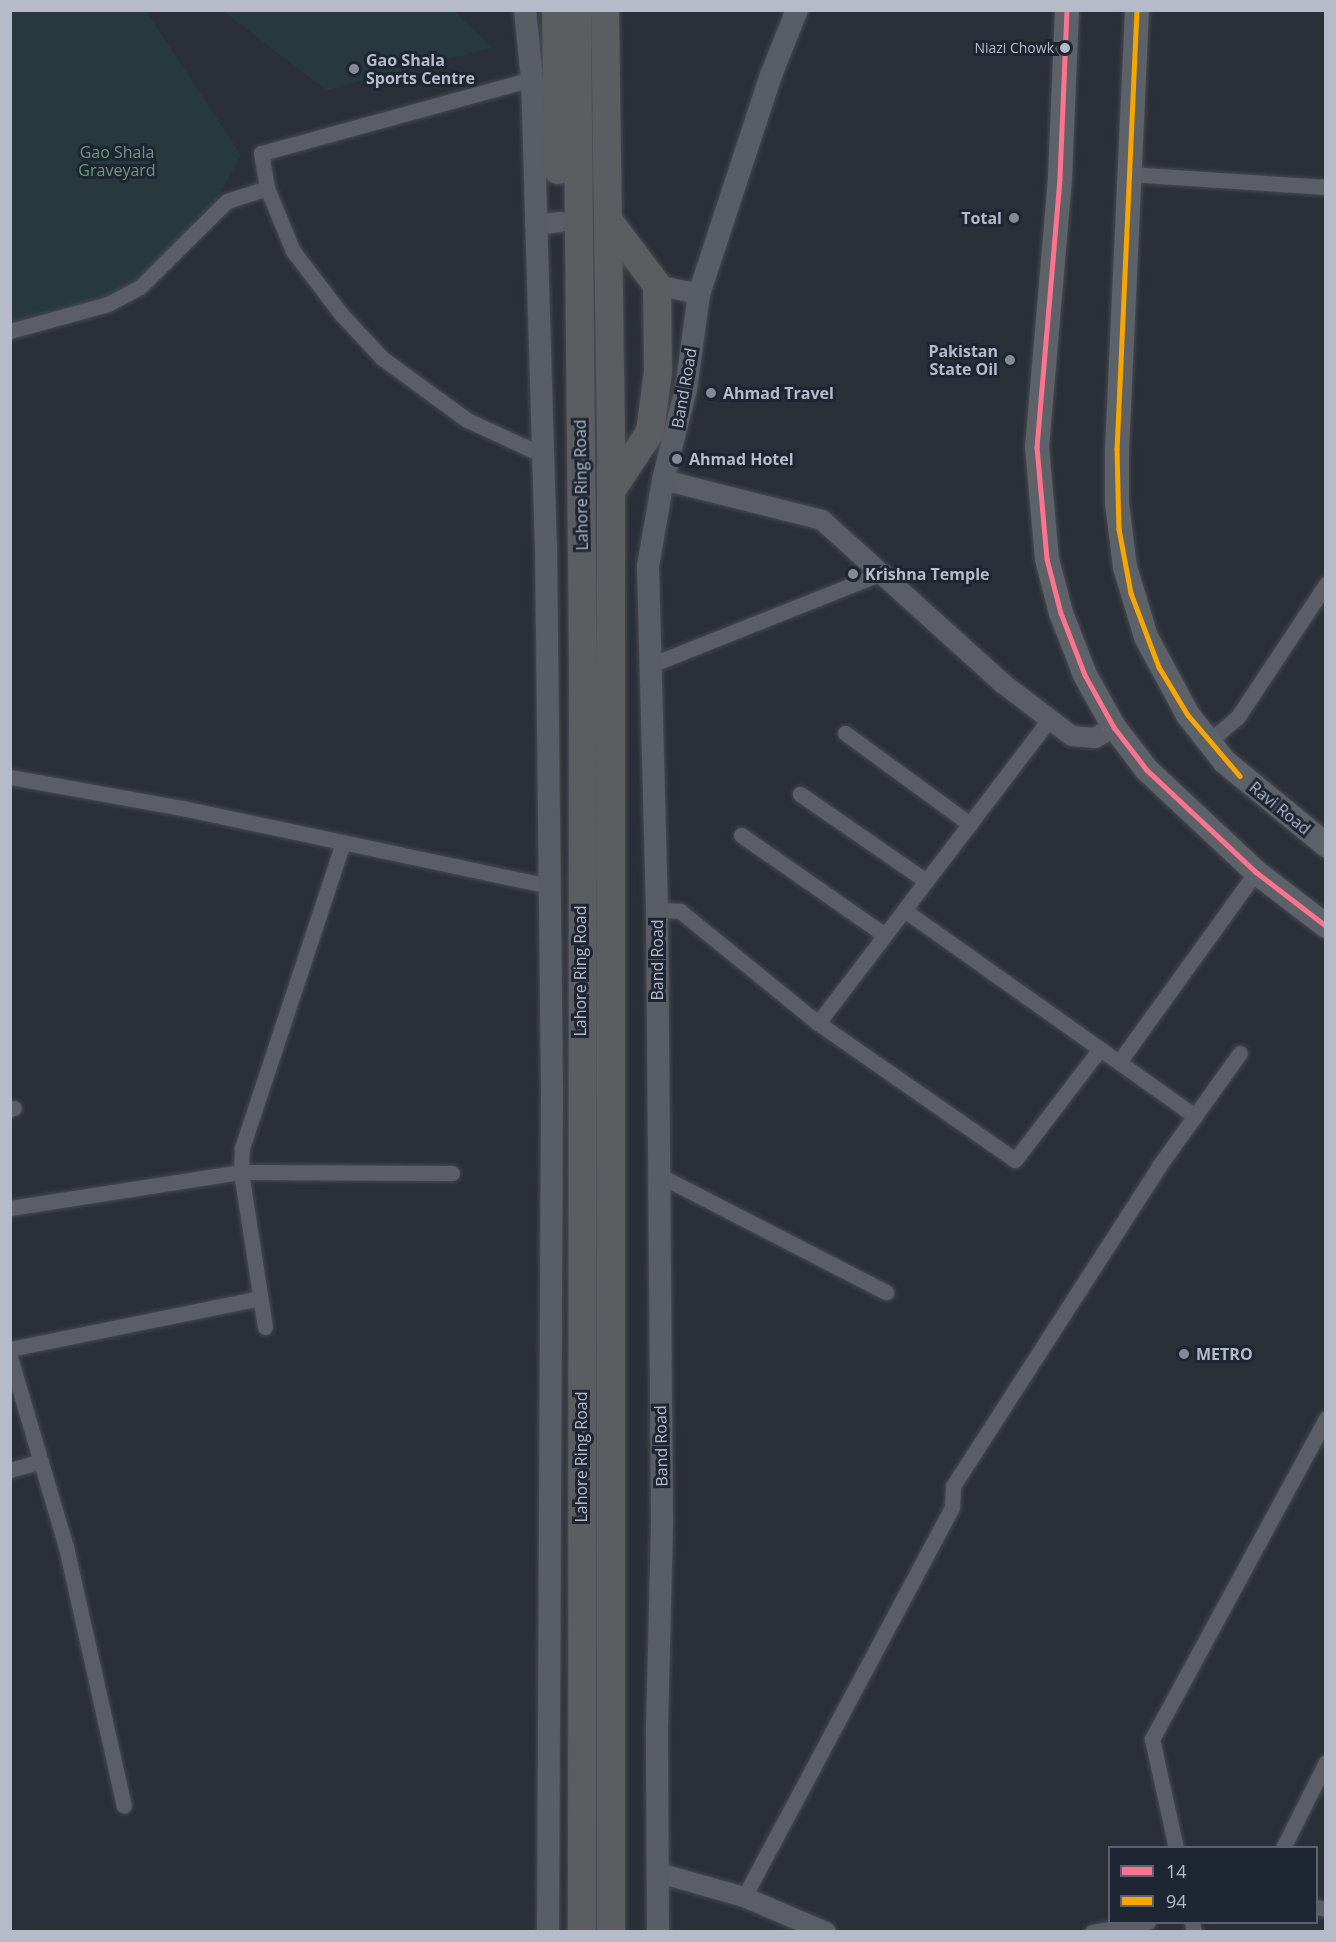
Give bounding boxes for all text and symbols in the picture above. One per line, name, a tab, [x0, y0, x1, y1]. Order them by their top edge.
place label: Niazi Chowk	[974, 40, 1054, 56]
marker: Niazi Chowk	[1059, 42, 1071, 54]
place label: Gao Shala Sports Centre	[366, 50, 475, 88]
marker: Gao Shala Sports Centre	[347, 62, 361, 76]
park label: Gao Shala Graveyard	[78, 142, 156, 180]
place label: Total	[961, 208, 1002, 228]
marker: Total	[1007, 211, 1021, 225]
place label: Pakistan State Oil	[928, 341, 998, 379]
street label: Band Road	[667, 346, 701, 430]
marker: Pakistan State Oil	[1003, 353, 1017, 367]
place label: Ahmad Travel	[723, 383, 834, 403]
marker: Ahmad Travel	[704, 386, 718, 400]
street label: Lahore Ring Road	[570, 419, 592, 551]
place label: Ahmad Hotel	[689, 449, 794, 469]
marker: Ahmad Hotel	[670, 452, 684, 466]
place label: Krishna Temple	[865, 564, 989, 584]
marker: Krishna Temple	[846, 567, 860, 581]
street label: Ravi Road	[1246, 778, 1314, 838]
street label: Lahore Ring Road	[570, 905, 590, 1037]
street label: Band Road	[647, 919, 667, 1001]
place label: METRO	[1196, 1344, 1253, 1364]
marker: METRO	[1177, 1347, 1191, 1361]
street label: Lahore Ring Road	[571, 1391, 591, 1523]
street label: Band Road	[651, 1405, 671, 1487]
legend	[1108, 1846, 1318, 1924]
text: 14	[1166, 1859, 1187, 1883]
text: 94	[1166, 1889, 1187, 1913]

